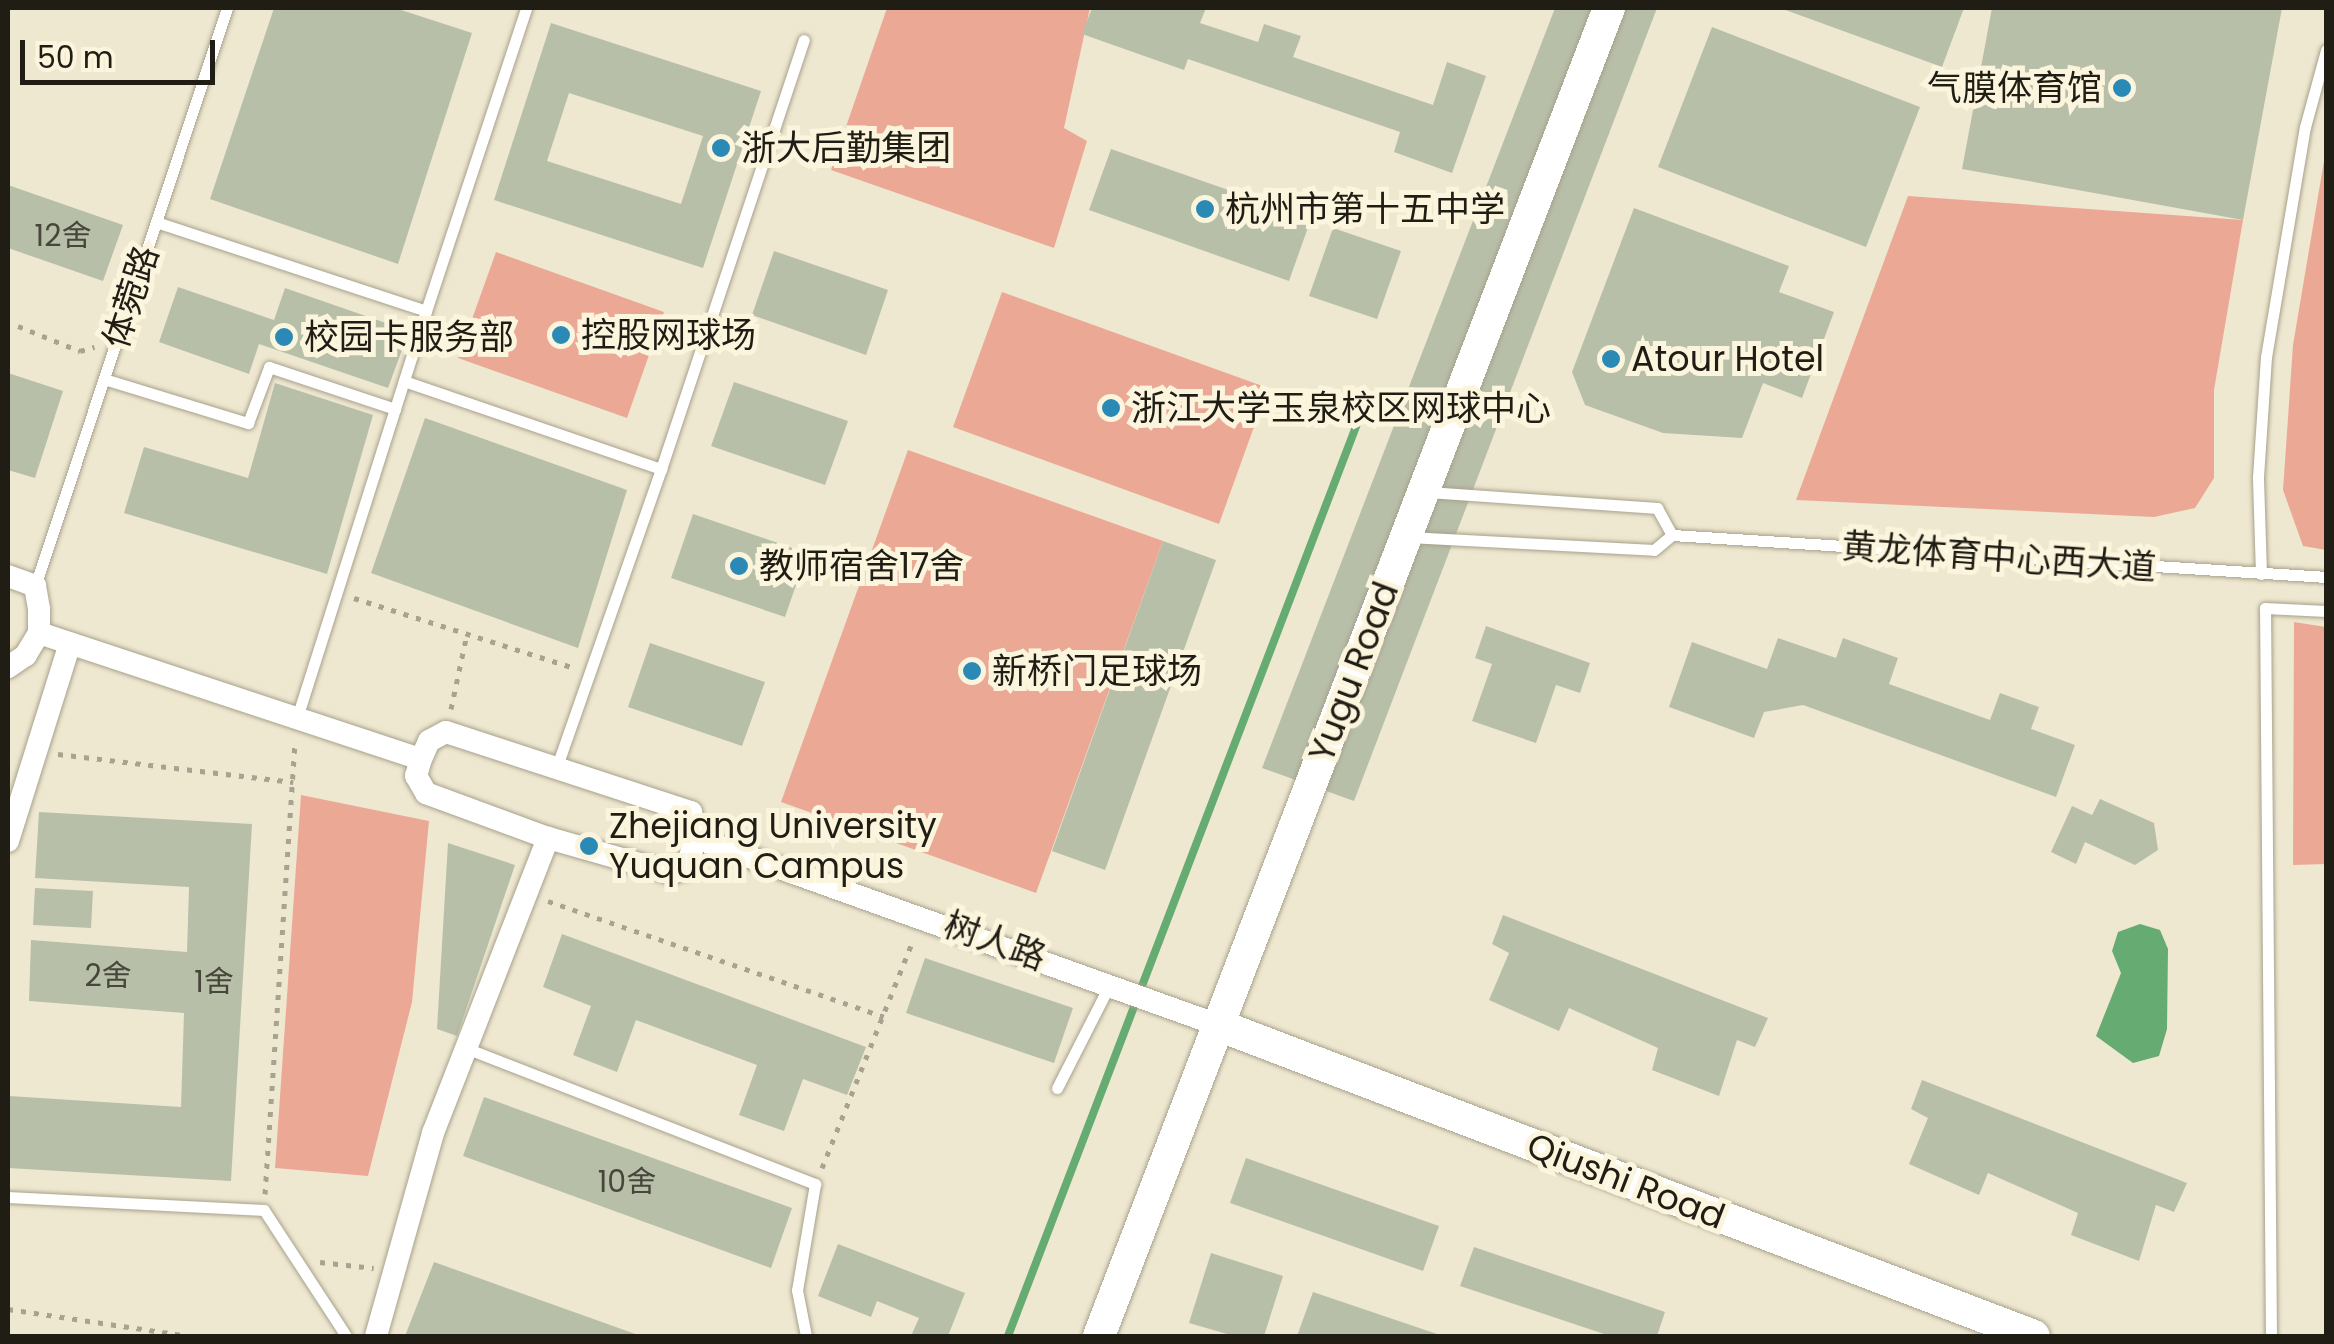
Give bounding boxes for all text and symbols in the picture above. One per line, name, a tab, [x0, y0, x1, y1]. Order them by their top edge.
scale bar	[25, 20, 220, 82]
text: 50 m	[37, 36, 114, 79]
place label: 气膜体育馆	[1927, 67, 2102, 109]
marker: 气膜体育馆	[2111, 77, 2133, 99]
place label: 浙大后勤集团	[741, 127, 951, 169]
marker: 浙大后勤集团	[710, 137, 732, 159]
place label: 杭州市第十五中学	[1225, 188, 1505, 230]
marker: 杭州市第十五中学	[1194, 198, 1216, 220]
house number: 12舍	[35, 218, 91, 254]
street label: 体菀路	[95, 241, 167, 353]
place label: 控股网球场	[581, 314, 756, 356]
place label: 校园卡服务部	[304, 316, 514, 358]
marker: 控股网球场	[550, 324, 572, 346]
marker: 校园卡服务部	[273, 326, 295, 348]
place label: Atour Hotel	[1631, 338, 1824, 380]
marker: Atour Hotel	[1600, 348, 1622, 370]
place label: 浙江大学玉泉校区网球中心	[1131, 387, 1551, 429]
marker: 浙江大学玉泉校区网球中心	[1100, 397, 1122, 419]
street label: 黄龙体育中心西大道	[1840, 525, 2158, 589]
place label: 教师宿舍17舍	[759, 545, 964, 587]
marker: 教师宿舍17舍	[728, 555, 750, 577]
street label: Yugu Road	[1300, 576, 1408, 768]
place label: 新桥门足球场	[992, 650, 1202, 692]
marker: 新桥门足球场	[961, 660, 983, 682]
place label: Zhejiang University Yuquan Campus	[609, 805, 937, 887]
marker: Zhejiang University Yuquan Campus	[578, 835, 600, 857]
street label: 树人路	[938, 903, 1052, 979]
house number: 2舍	[84, 958, 132, 994]
house number: 1舍	[194, 964, 234, 1000]
street label: Qiushi Road	[1521, 1124, 1731, 1238]
house number: 10舍	[598, 1164, 656, 1200]

